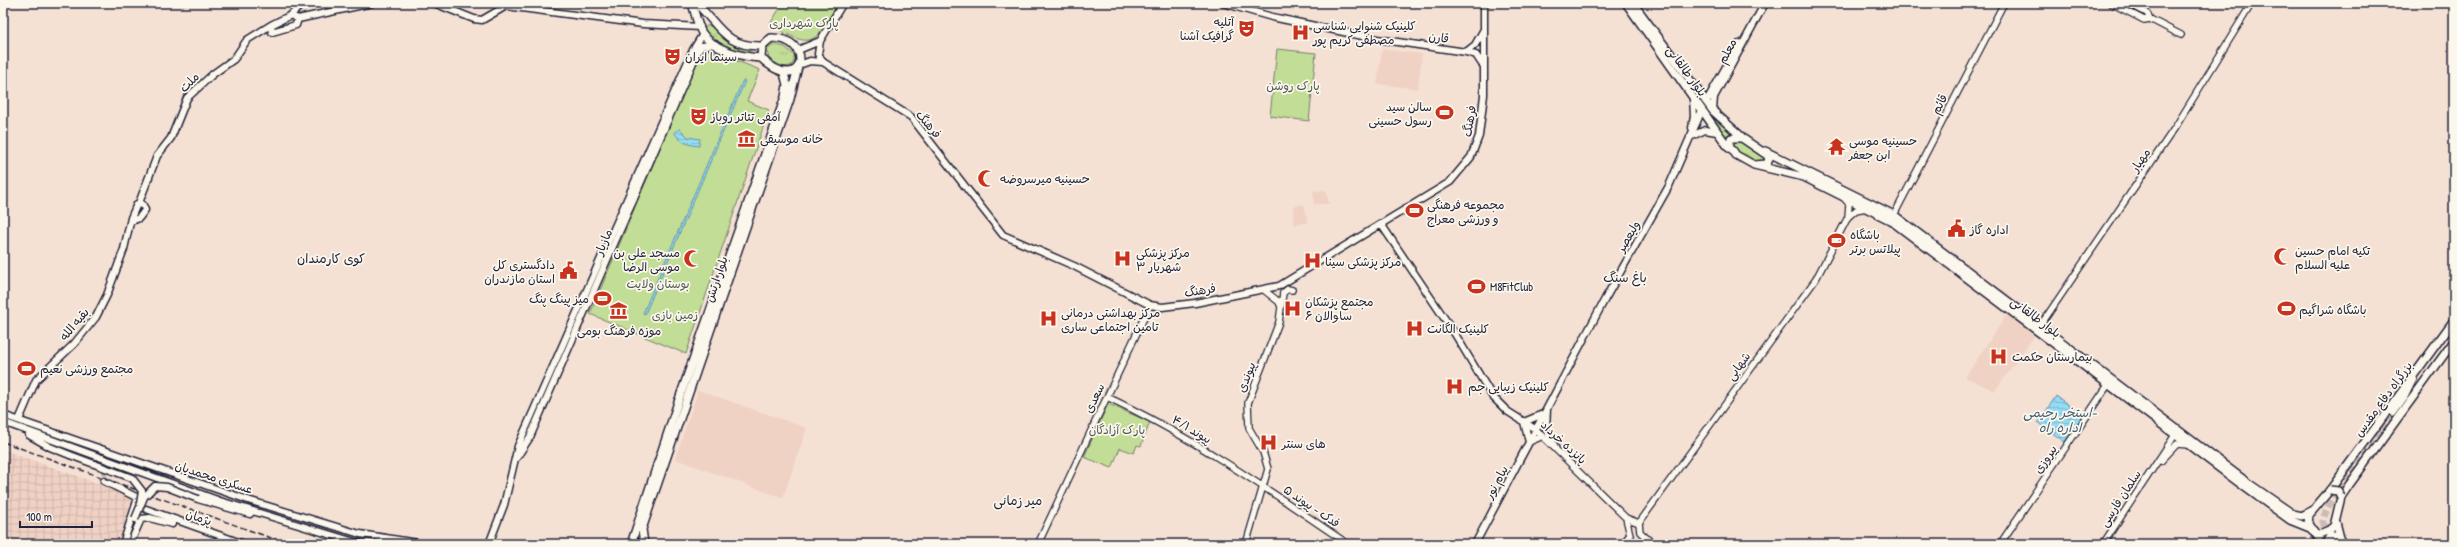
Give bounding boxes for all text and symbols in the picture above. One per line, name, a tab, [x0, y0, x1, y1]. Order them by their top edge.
place label: آتلیه گرافیک آشنا	[1180, 13, 1235, 44]
park label: پارک شهرداری	[769, 14, 839, 31]
place label: کلینیک شنوایی شناسی مصطفی کریم پور	[1312, 17, 1416, 49]
theatre icon: آتلیه گرافیک آشنا	[1237, 18, 1257, 38]
hospital icon: کلینیک شنوایی شناسی مصطفی کریم پور	[1290, 22, 1310, 42]
street label: قارن	[1428, 27, 1450, 47]
street label: معلم	[1713, 35, 1742, 67]
street label: بلوار طالقانی	[1663, 42, 1711, 100]
theatre icon: سینما ایران	[662, 46, 682, 66]
place label: سینما ایران	[685, 48, 737, 65]
street label: ملت	[175, 68, 203, 96]
park label: پارک روشن	[1266, 77, 1320, 94]
street label: قائم	[1927, 91, 1952, 118]
place label: سالن سید رسول حسینی	[1368, 98, 1432, 129]
sports icon: سالن سید رسول حسینی	[1435, 103, 1455, 123]
street label: فرهنگ	[1458, 104, 1480, 138]
theatre icon: آمفی تئاتر روباز	[688, 106, 708, 126]
street label: فرهنگ	[912, 106, 946, 142]
place label: آمفی تئاتر روباز	[710, 108, 782, 125]
museum icon: خانه موسیقی	[737, 128, 757, 148]
place label: خانه موسیقی	[760, 130, 823, 147]
place label: حسینیه موسی ابن جعفر	[1848, 132, 1917, 163]
temple icon: حسینیه موسی ابن جعفر	[1826, 137, 1846, 157]
street label: مهیار	[2125, 145, 2154, 176]
mosque icon: حسینیه میرسروضه	[977, 168, 997, 188]
place label: حسینیه میرسروضه	[1000, 170, 1090, 187]
place label: مجموعه فرهنگی و ورزشی معراج	[1427, 196, 1505, 228]
sports icon: مجموعه فرهنگی و ورزشی معراج	[1404, 201, 1424, 221]
street label: ولیعصر	[1612, 217, 1644, 256]
public building icon: اداره گاز	[1947, 219, 1967, 239]
place label: اداره گاز	[1969, 221, 2009, 238]
street label: مازیار	[589, 226, 616, 259]
place label: باشگاه پیلاتس برتر	[1849, 226, 1901, 257]
sports icon: باشگاه پیلاتس برتر	[1827, 231, 1847, 251]
place label: تکیه امام حسین علیه السلام	[2295, 242, 2371, 274]
place label: مسجد علی بن موسی الرضا	[614, 244, 680, 275]
place label: مرکز پزشکی شهریار ۳	[1136, 244, 1190, 275]
mosque icon: تکیه امام حسین علیه السلام	[2272, 247, 2292, 267]
district label: کوی کارمندان	[297, 249, 365, 267]
mosque icon: مسجد علی بن موسی الرضا	[683, 249, 703, 269]
hospital icon: مرکز پزشکی شهریار ۳	[1113, 249, 1133, 269]
hospital icon: مرکز پزشکی سینا	[1302, 251, 1322, 271]
place label: مرکز پزشکی سینا	[1325, 253, 1401, 270]
street label: بلوار ارتش	[700, 254, 732, 304]
place label: دادگستری کل استان مازندران	[484, 256, 555, 287]
public building icon: دادگستری کل استان مازندران	[558, 261, 578, 281]
district label: باغ سنگ	[1603, 268, 1647, 287]
park label: بوستان ولایت	[626, 275, 690, 292]
sports icon: M8FitClub	[1467, 276, 1487, 296]
place label: M8FitClub	[1490, 278, 1533, 295]
street label: فرهنگ	[1183, 279, 1217, 301]
sports icon: میز پینگ پنگ	[592, 288, 612, 308]
place label: میز پینگ پنگ	[529, 290, 589, 307]
place label: مجتمع پزشکان ساوالان ۶	[1305, 293, 1374, 324]
street label: بلوار طالقانی	[2007, 293, 2065, 341]
hospital icon: مجتمع پزشکان ساوالان ۶	[1282, 298, 1302, 318]
sports icon: باشگاه شراگیم	[2276, 299, 2296, 319]
museum icon: موزه فرهنگ بومی	[609, 301, 629, 321]
place label: باشگاه شراگیم	[2299, 301, 2367, 319]
street label: بقیه الله	[55, 304, 93, 344]
place label: مرکز بهداشتی درمانی تامین اجتماعی ساری	[1061, 304, 1160, 335]
park label: زمین بازی	[652, 306, 698, 323]
hospital icon: مرکز بهداشتی درمانی تامین اجتماعی ساری	[1038, 309, 1058, 329]
hospital icon: کلینیک الگانت	[1404, 318, 1424, 338]
place label: کلینیک الگانت	[1427, 320, 1489, 337]
place label: موزه فرهنگ بومی	[577, 322, 661, 339]
hospital icon: بیمارستان حکمت	[1989, 346, 2009, 366]
street label: شهابی	[1722, 348, 1754, 384]
place label: بیمارستان حکمت	[2012, 348, 2093, 365]
sports icon: مجتمع ورزشی نعیم	[17, 358, 37, 378]
street label: بزرگراه دفاع مقدس	[2350, 358, 2417, 441]
street label: پیوندی	[1232, 359, 1260, 395]
place label: مجتمع ورزشی نعیم	[40, 360, 133, 378]
hospital icon: کلینیک زیبایی جم	[1445, 376, 1465, 396]
place label: کلینیک زیبایی جم	[1468, 378, 1549, 396]
street label: سعدی	[1080, 380, 1108, 416]
water label: استخر رحیمی- اداره راه	[2023, 403, 2098, 436]
street label: پیوند ۴/۱	[1169, 411, 1215, 447]
street label: پانزده خرداد	[1537, 416, 1591, 468]
park label: پارک آزادگان	[1089, 421, 1145, 438]
hospital icon: های سنتر	[1259, 433, 1279, 453]
place label: های سنتر	[1281, 435, 1326, 452]
street label: پیروزی	[2029, 441, 2061, 477]
street label: عسکری محمدیان	[173, 456, 255, 498]
street label: پیام نور	[1480, 462, 1513, 503]
street label: سلمان فارسی	[2095, 466, 2145, 530]
street label: فدک - پیوند ۵	[1280, 481, 1344, 531]
district label: میر زمانی	[994, 491, 1042, 510]
scale bar	[20, 503, 92, 529]
street label: پژمان	[184, 505, 214, 529]
text: 100 m	[26, 508, 52, 525]

